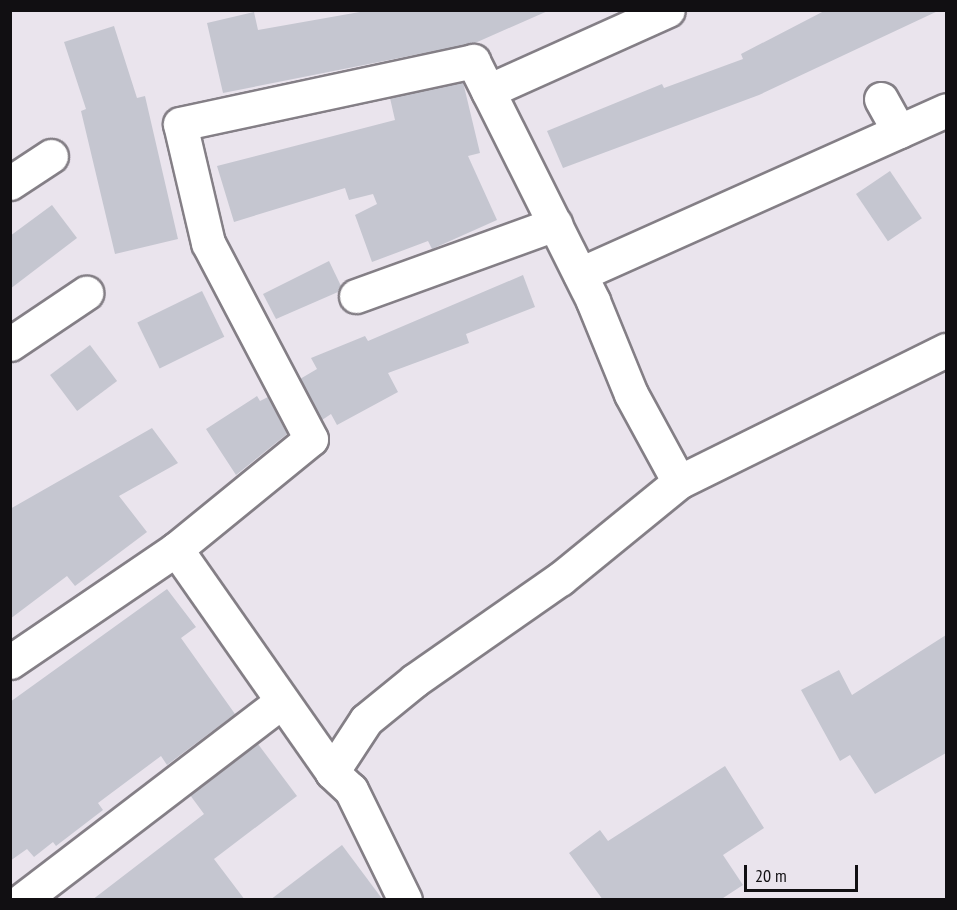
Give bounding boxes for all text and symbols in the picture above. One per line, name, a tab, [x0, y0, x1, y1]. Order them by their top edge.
scale bar	[747, 853, 861, 891]
text: 20 m	[755, 864, 787, 887]

